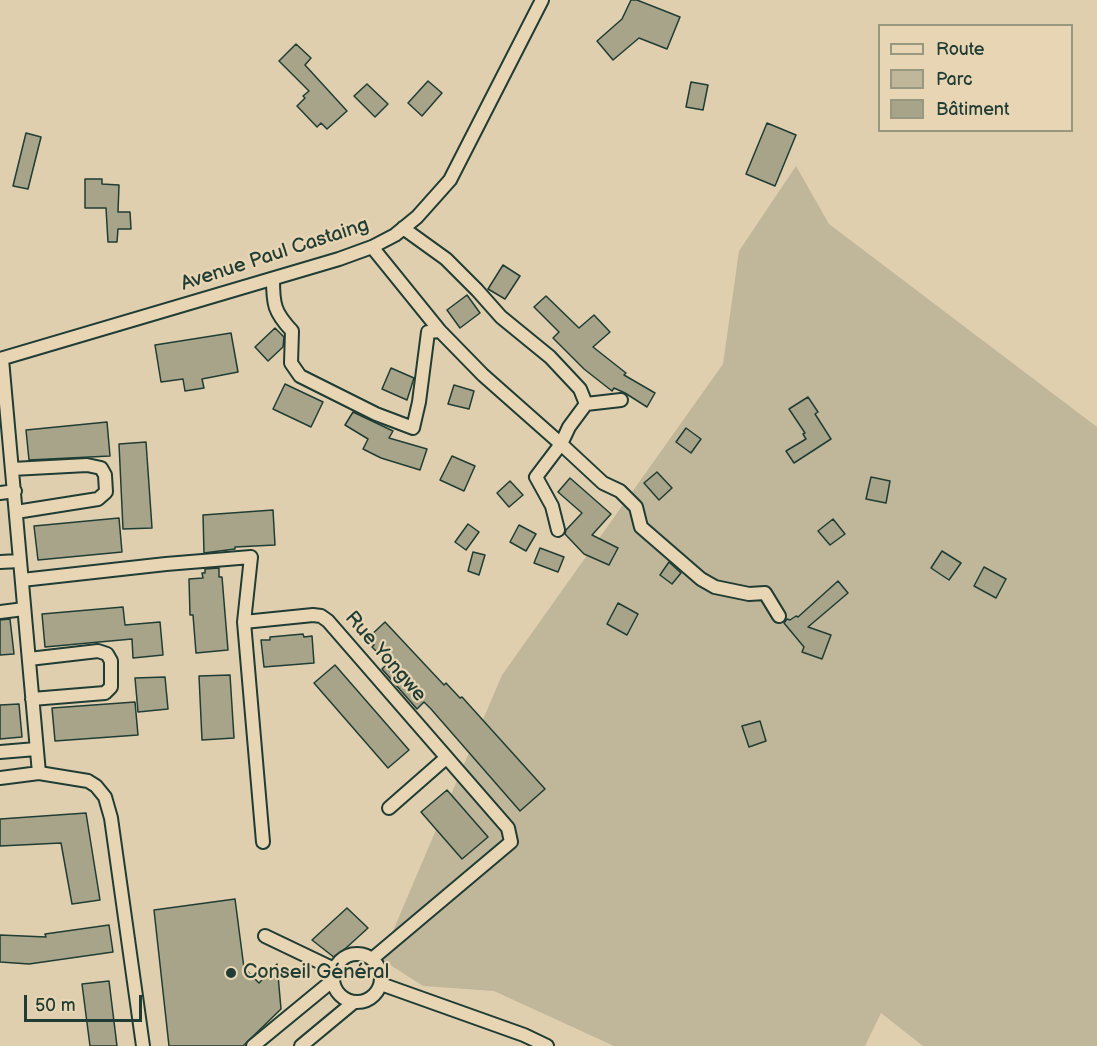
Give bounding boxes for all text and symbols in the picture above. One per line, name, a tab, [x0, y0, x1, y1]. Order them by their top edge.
legend	[878, 24, 1073, 132]
text: Route	[936, 39, 985, 60]
text: Parc	[936, 69, 973, 90]
text: Bâtiment	[936, 99, 1010, 120]
street label: Avenue Paul Castaing	[178, 213, 372, 297]
street label: Rue Yongwe	[339, 607, 431, 707]
place label: Conseil Général	[243, 961, 389, 985]
marker: Conseil Général	[224, 966, 238, 980]
scale bar	[27, 983, 146, 1021]
text: 50 m	[35, 995, 76, 1016]

